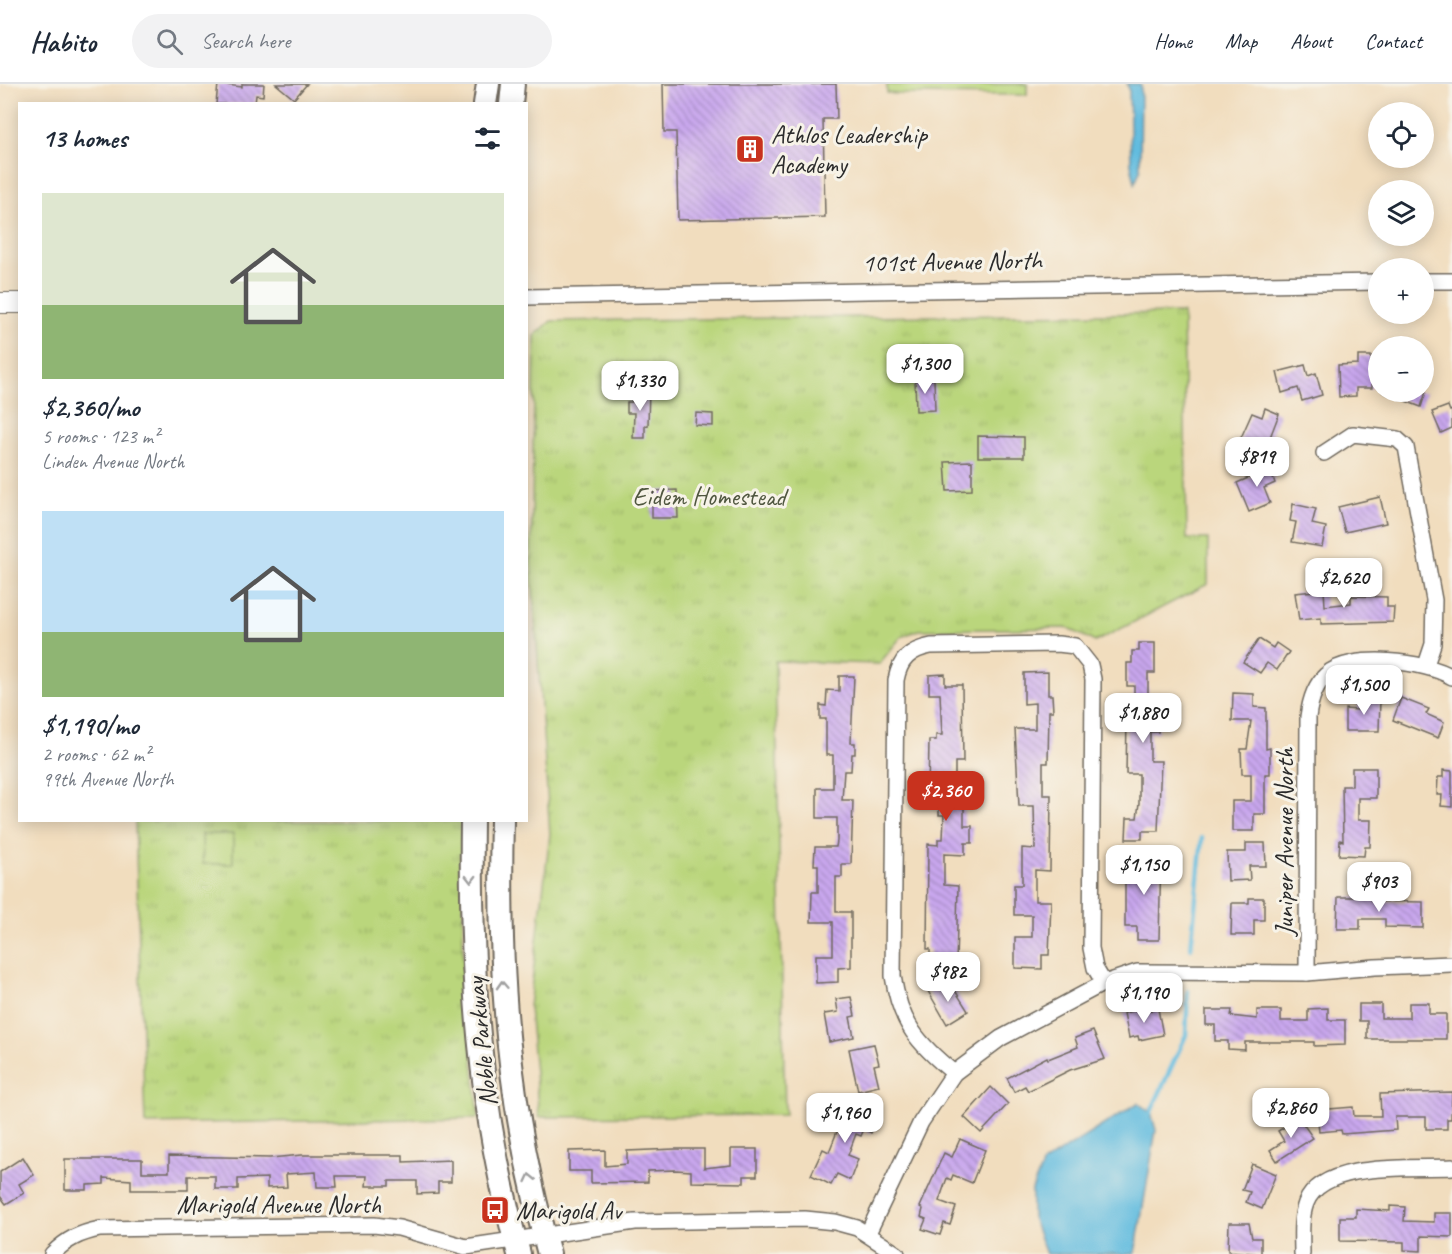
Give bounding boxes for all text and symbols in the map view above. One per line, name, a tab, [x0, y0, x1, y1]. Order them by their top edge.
search box	[132, 14, 552, 68]
text: Habito	[30, 24, 96, 59]
icon: search	[153, 25, 186, 58]
text: Search here	[201, 27, 291, 55]
text: Home	[1154, 28, 1192, 54]
text: Map	[1225, 28, 1257, 54]
text: About	[1290, 28, 1332, 54]
text: Contact	[1365, 28, 1422, 54]
map controls	[1368, 102, 1434, 402]
button: locate	[1368, 102, 1434, 168]
place label: Athlos Leadership Academy	[771, 118, 929, 181]
text: 13 homes	[42, 122, 127, 155]
icon: filters	[471, 122, 504, 155]
building icon: Athlos Leadership Academy	[734, 133, 766, 165]
button: layers	[1368, 180, 1434, 246]
icon: home	[219, 232, 327, 340]
street label: 101st Avenue North	[862, 243, 1044, 280]
button: +	[1368, 258, 1434, 324]
button: −	[1368, 336, 1434, 402]
pin: $1,300	[876, 344, 974, 395]
text: $1,300	[901, 351, 949, 376]
pin: $1,330	[591, 361, 689, 412]
text: $1,330	[616, 368, 664, 393]
text: $2,360/mo	[42, 391, 140, 424]
text: 5 rooms · 123 m²	[42, 424, 159, 449]
pin: $819	[1221, 437, 1293, 488]
text: $819	[1239, 444, 1275, 469]
text: Linden Avenue North	[42, 449, 184, 474]
park label: Eidem Homestead	[632, 480, 789, 513]
icon: home	[219, 550, 327, 658]
pin: $2,620	[1295, 558, 1393, 609]
text: $2,620	[1319, 565, 1369, 590]
pin: $1,500	[1315, 665, 1413, 716]
text: $1,500	[1340, 672, 1388, 697]
pin: $1,880	[1094, 693, 1192, 744]
text: $1,880	[1119, 700, 1167, 725]
text: $1,190/mo	[42, 709, 139, 742]
text: 2 rooms · 62 m²	[42, 742, 150, 767]
street label: Juniper Avenue North	[1268, 747, 1301, 938]
text: 99th Avenue North	[42, 767, 174, 792]
pin: $2,360	[897, 771, 995, 822]
text: $2,360	[921, 778, 971, 803]
pin: $1,150	[1095, 845, 1193, 896]
text: $1,150	[1120, 852, 1168, 877]
pin: $903	[1343, 862, 1415, 913]
text: $903	[1361, 869, 1397, 894]
one-way arrow	[465, 874, 477, 883]
pin: $982	[912, 952, 984, 1003]
text: $982	[930, 959, 966, 984]
pin: $1,190	[1095, 973, 1193, 1024]
street label: Noble Parkway	[458, 974, 505, 1108]
one-way arrow	[496, 980, 509, 989]
text: $1,190	[1120, 980, 1168, 1005]
pin: $2,860	[1242, 1088, 1340, 1139]
pin: $1,960	[796, 1093, 894, 1144]
text: $2,860	[1266, 1095, 1316, 1120]
text: $1,960	[820, 1100, 870, 1125]
one-way arrow	[524, 1173, 537, 1183]
street label: Marigold Avenue North	[177, 1188, 382, 1221]
bus stop icon: Marigold Av	[479, 1194, 511, 1226]
place label: Marigold Av	[516, 1194, 624, 1227]

